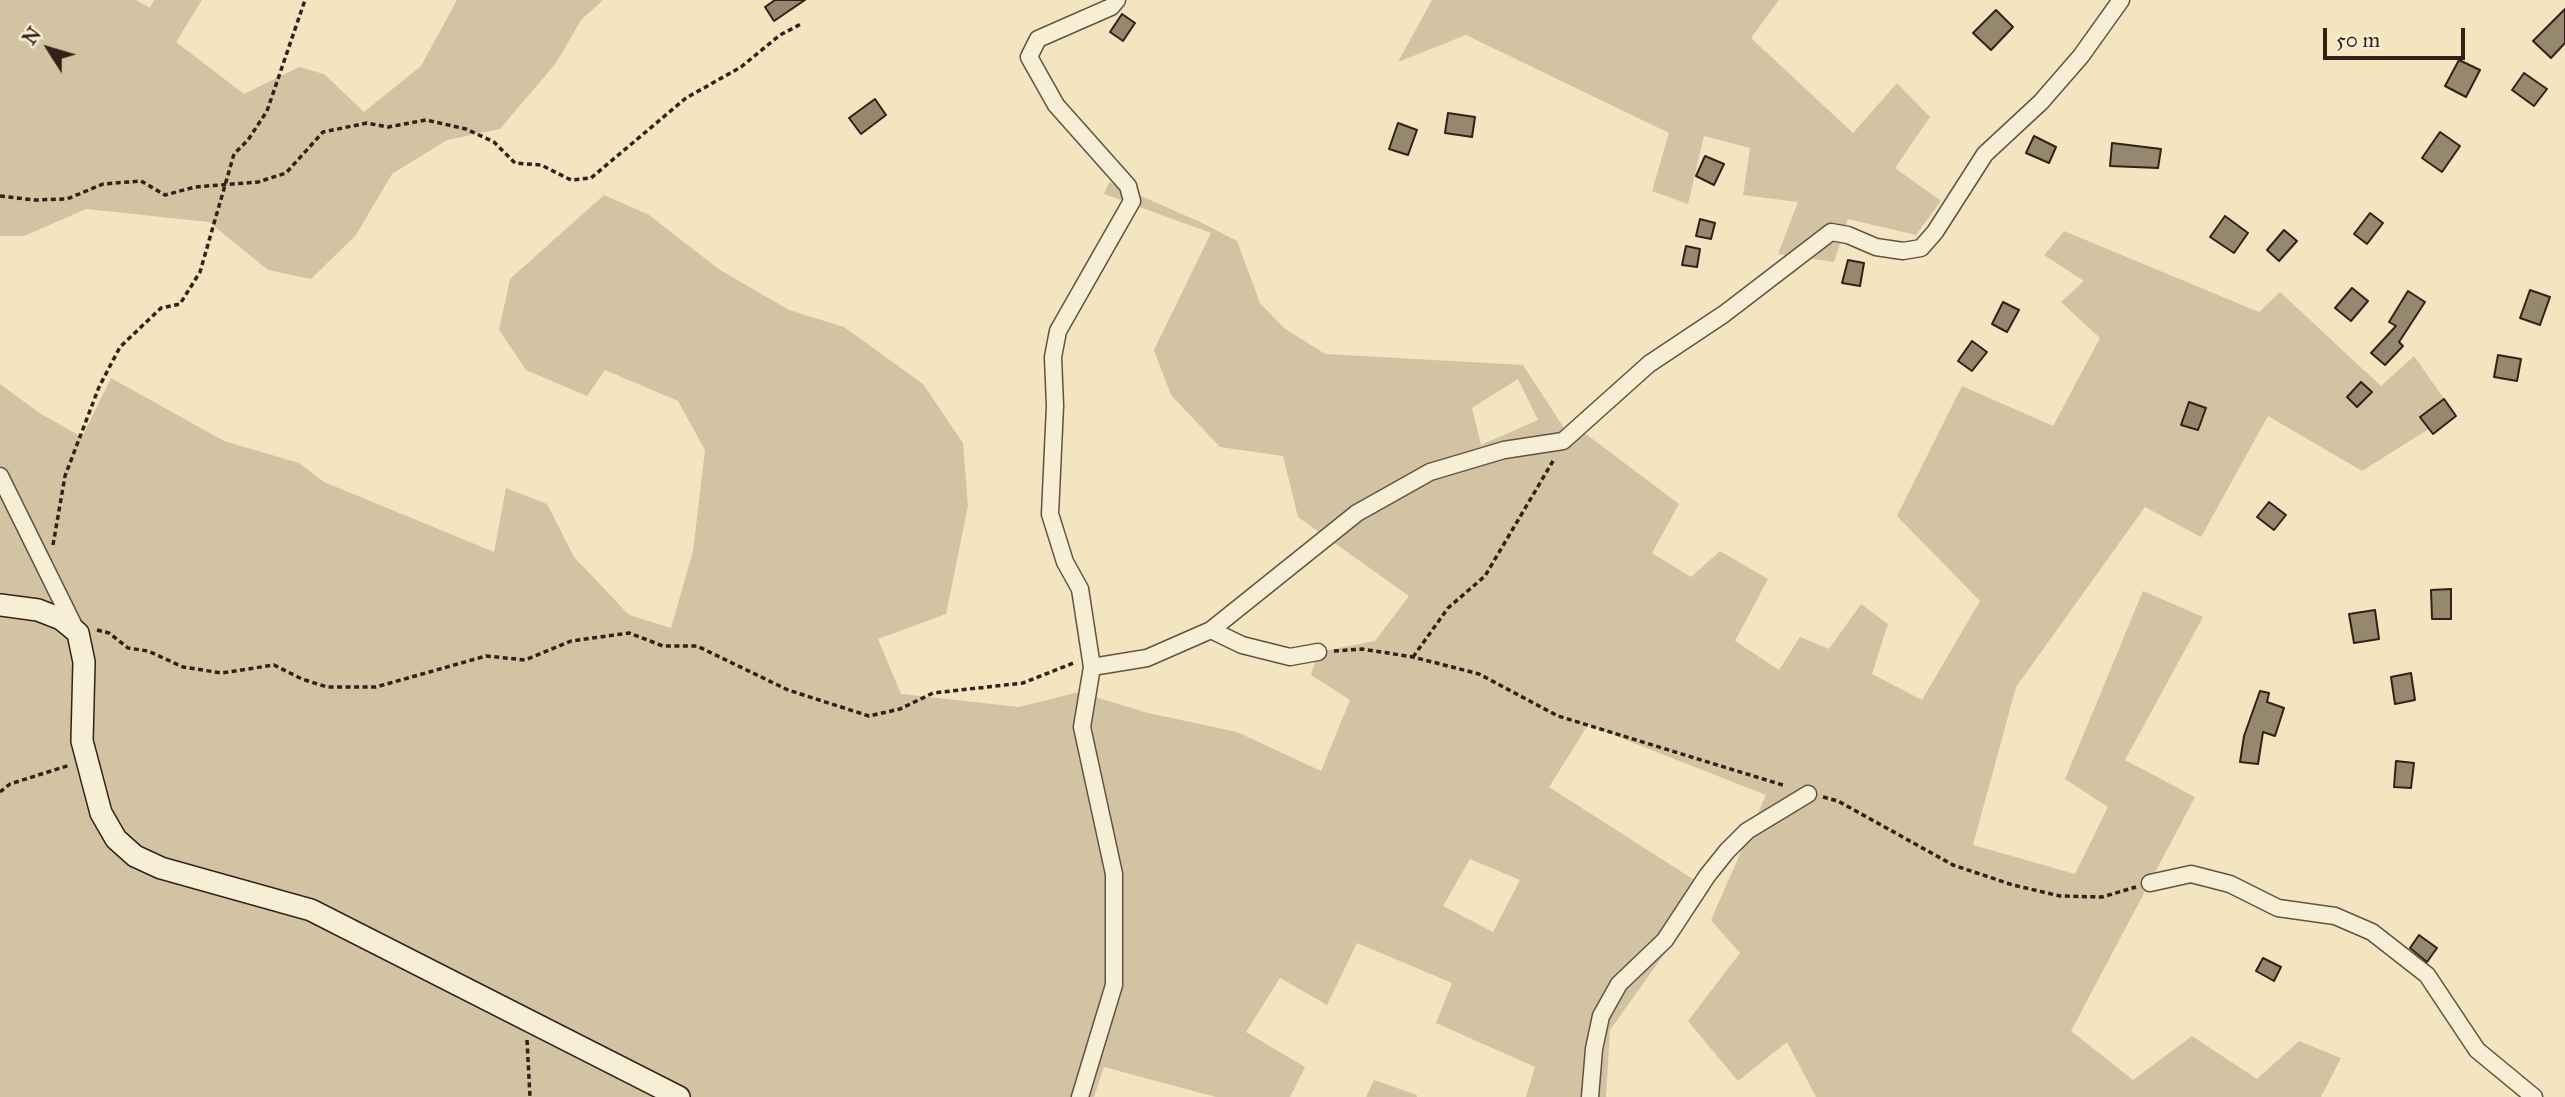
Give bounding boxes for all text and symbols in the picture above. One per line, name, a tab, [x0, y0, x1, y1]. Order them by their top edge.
north arrow	[14, 14, 84, 84]
scale bar	[2327, 14, 2469, 58]
text: N	[18, 23, 46, 49]
text: 50 m	[2336, 27, 2380, 53]

